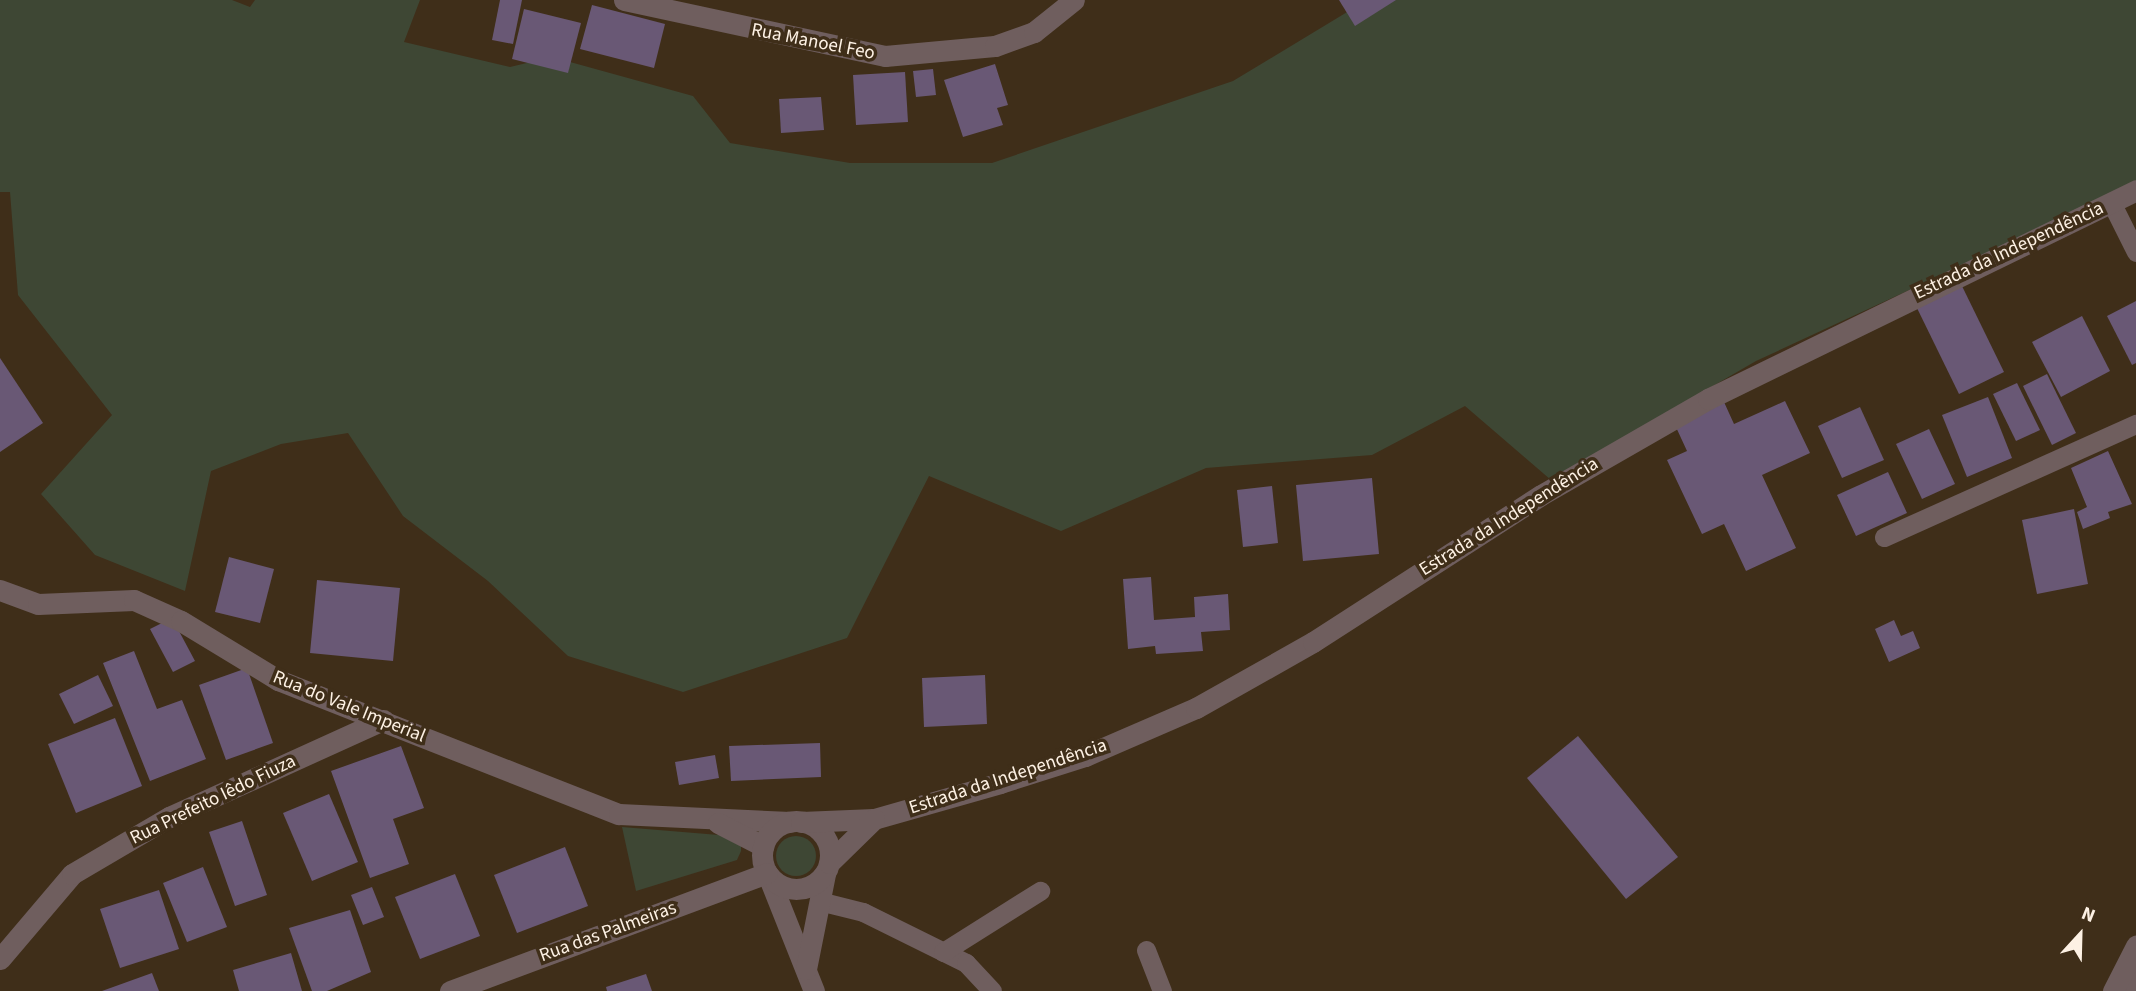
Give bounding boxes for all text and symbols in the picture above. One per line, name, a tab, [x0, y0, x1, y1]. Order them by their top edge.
street label: Rua Manoel Feo	[749, 19, 877, 65]
street label: Estrada da Independência	[1911, 197, 2107, 305]
street label: Estrada da Independência	[1415, 453, 1603, 581]
street label: Rua do Vale Imperial	[269, 666, 429, 748]
street label: Estrada da Independência	[906, 734, 1110, 820]
street label: Rua Prefeito Iêdo Fiuza	[126, 750, 300, 850]
street label: Rua das Palmeiras	[536, 897, 680, 967]
north arrow	[2045, 900, 2115, 970]
text: N	[2077, 900, 2099, 930]

